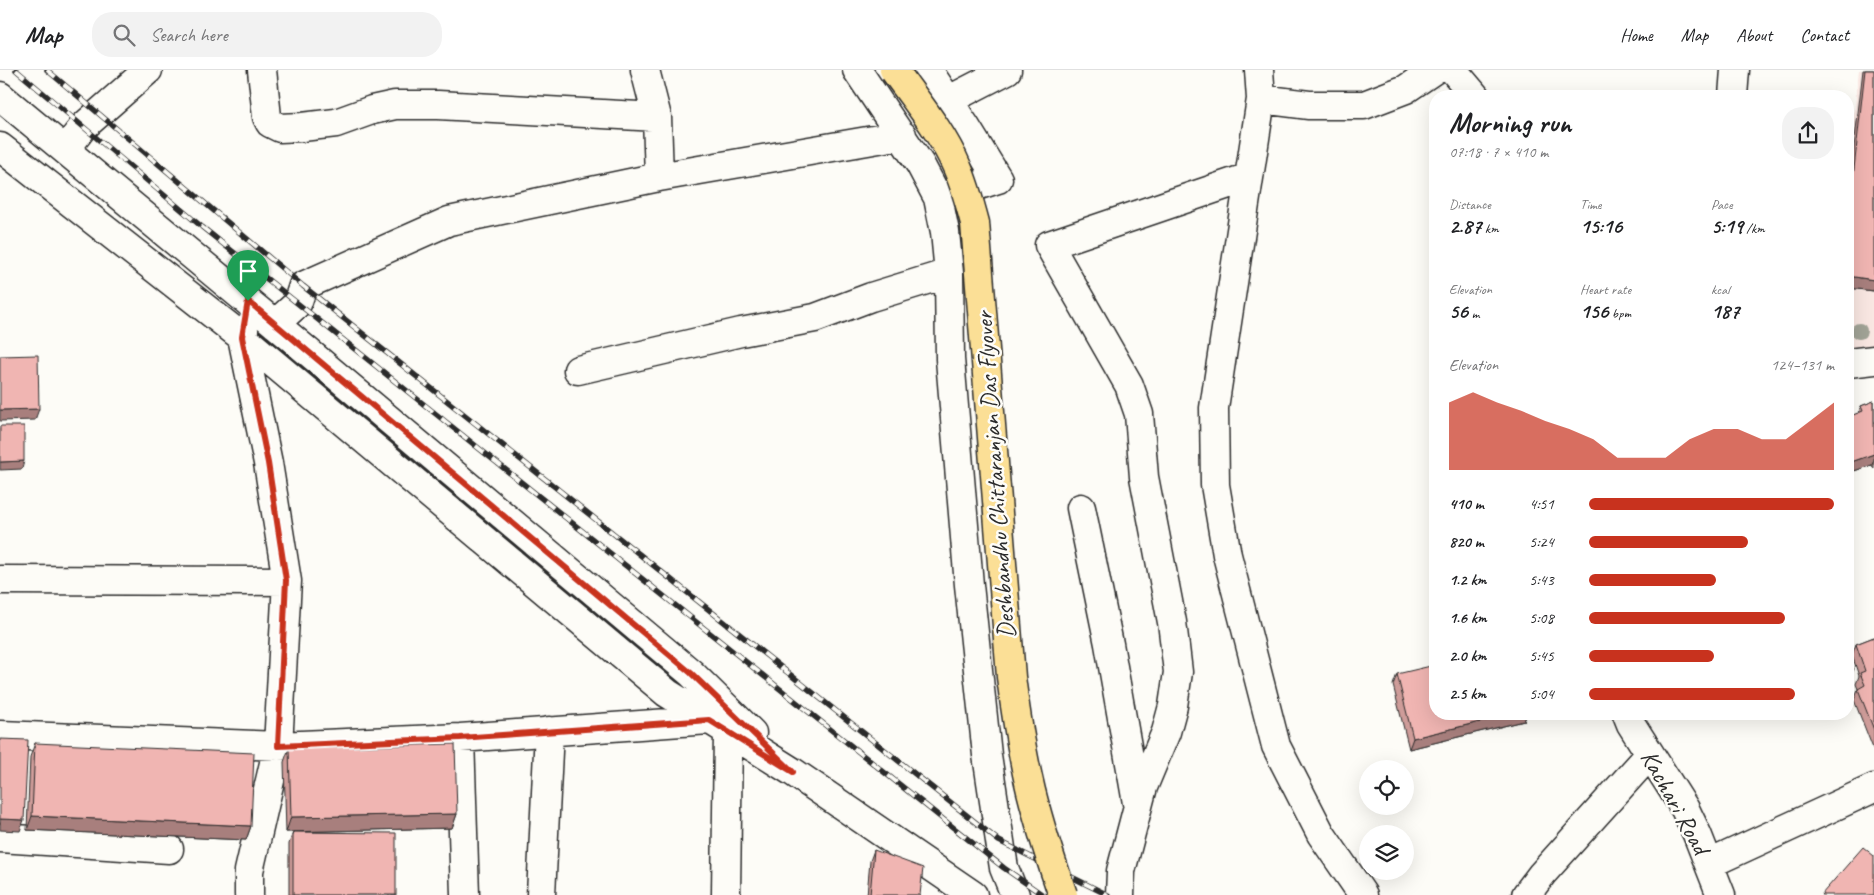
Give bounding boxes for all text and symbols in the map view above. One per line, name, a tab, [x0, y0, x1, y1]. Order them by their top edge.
search box	[92, 12, 442, 57]
text: Map	[25, 20, 62, 50]
icon: search	[110, 21, 138, 49]
text: Search here	[150, 23, 228, 47]
text: Home	[1620, 24, 1653, 46]
text: Map	[1681, 24, 1708, 46]
text: About	[1736, 24, 1772, 46]
text: Contact	[1800, 24, 1849, 46]
text: Morning run	[1449, 105, 1571, 140]
button: share	[1782, 107, 1834, 159]
text: 07:18 · 7 × 410 m	[1449, 142, 1548, 162]
text: Distance	[1449, 196, 1491, 213]
text: Time	[1580, 196, 1601, 213]
text: Pace	[1711, 196, 1733, 213]
text: 2.87	[1449, 213, 1481, 239]
text: 15:16	[1580, 213, 1622, 239]
text: 5:19	[1711, 213, 1743, 239]
text: km	[1481, 220, 1499, 237]
text: /km	[1743, 220, 1765, 237]
pin	[227, 250, 269, 301]
icon: arrive	[234, 257, 262, 285]
text: Elevation	[1449, 281, 1492, 298]
text: Heart rate	[1580, 281, 1631, 298]
text: kcal	[1711, 281, 1730, 298]
text: 56	[1449, 298, 1468, 324]
text: 156	[1580, 298, 1608, 324]
text: 187	[1711, 298, 1739, 324]
text: m	[1468, 305, 1479, 322]
text: bpm	[1608, 305, 1631, 322]
street label: Deshbandhu Chittaranjan Das Flyover	[967, 309, 1022, 639]
text: Elevation	[1449, 355, 1498, 375]
text: 124–131 m	[1771, 355, 1834, 375]
text: 410 m	[1449, 494, 1484, 514]
text: 4:51	[1529, 494, 1554, 514]
text: 820 m	[1449, 532, 1484, 552]
text: 5:24	[1529, 532, 1554, 552]
text: 1.2 km	[1449, 570, 1486, 590]
text: 5:43	[1529, 570, 1554, 590]
text: 1.6 km	[1449, 608, 1487, 628]
text: 5:08	[1529, 608, 1554, 628]
text: 2.0 km	[1449, 646, 1486, 666]
text: 5:45	[1529, 646, 1554, 666]
text: 2.5 km	[1449, 684, 1486, 704]
text: 5:04	[1529, 684, 1554, 704]
street label: Kachari Road	[1633, 744, 1719, 863]
map controls	[1359, 760, 1414, 880]
button: locate	[1359, 760, 1414, 815]
button: layers	[1359, 825, 1414, 880]

